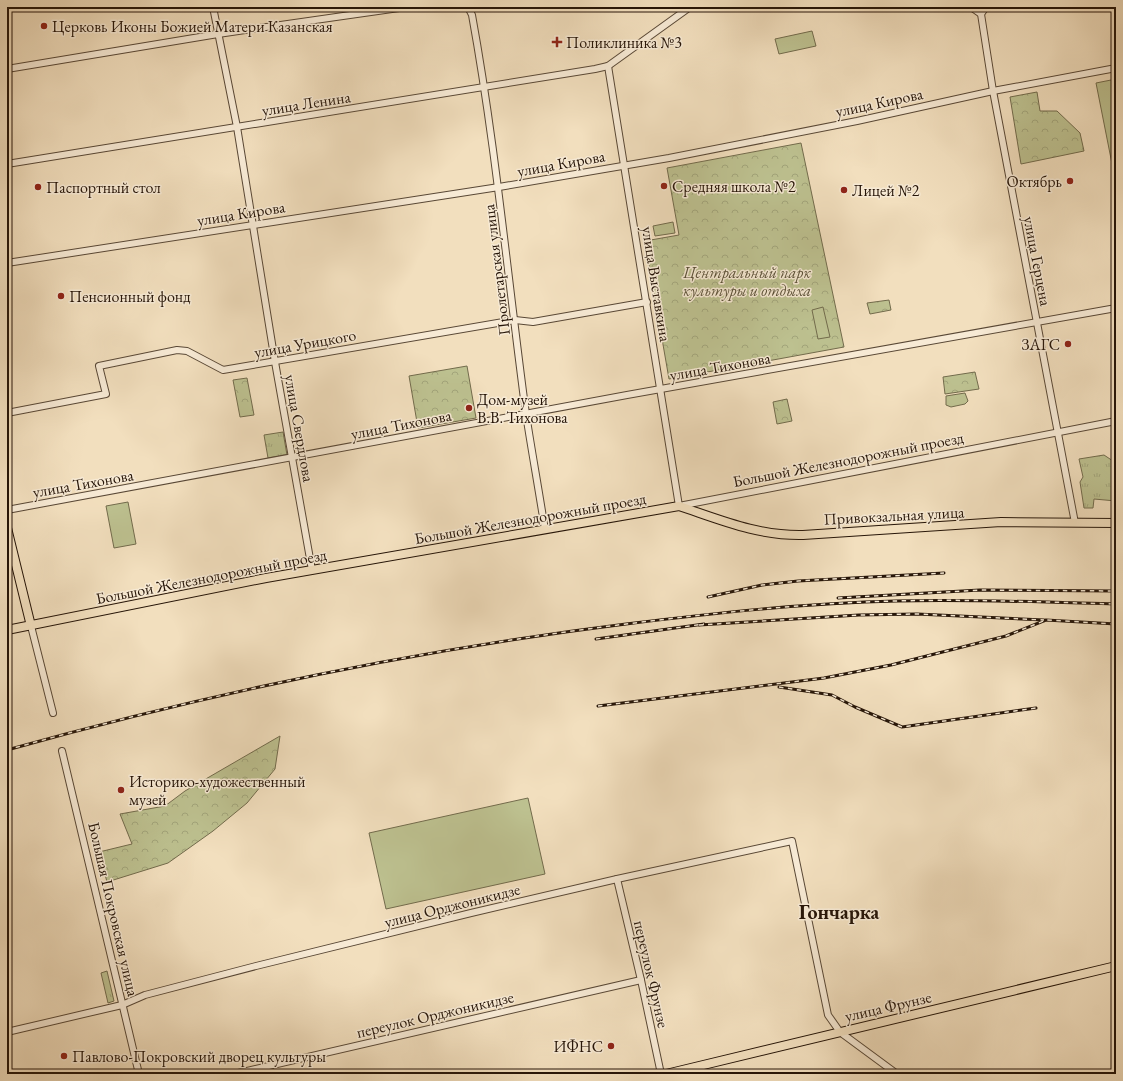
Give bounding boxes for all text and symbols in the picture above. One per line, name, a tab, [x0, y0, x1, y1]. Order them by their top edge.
place label: Церковь Иконы Божией Матери Казанская	[52, 16, 333, 37]
marker: Церковь Иконы Божией Матери Казанская	[39, 21, 49, 31]
place label: Поликлиника №3	[566, 32, 682, 53]
marker: Поликлиника №3	[551, 36, 563, 48]
street label: улица Кирова	[833, 83, 925, 122]
street label: улица Ленина	[260, 86, 353, 121]
street label: улица Кирова	[515, 145, 607, 182]
place label: Октябрь	[1006, 171, 1062, 192]
place label: Средняя школа №2	[672, 176, 796, 197]
marker: Октябрь	[1065, 176, 1075, 186]
place label: Паспортный стол	[46, 177, 161, 198]
place label: Лицей №2	[852, 180, 920, 201]
marker: Средняя школа №2	[659, 181, 669, 191]
marker: Паспортный стол	[33, 182, 43, 192]
marker: Лицей №2	[839, 185, 849, 195]
street label: улица Кирова	[195, 196, 287, 231]
street label: Пролетарская улица	[478, 203, 515, 337]
street label: улица Герцена	[1019, 214, 1057, 308]
street label: улица Выставкина	[637, 225, 676, 344]
park label: Центральный парк культуры и отдыха	[682, 262, 811, 301]
place label: Пенсионный фонд	[69, 286, 191, 307]
marker: Пенсионный фонд	[56, 291, 66, 301]
street label: улица Урицкого	[252, 324, 358, 363]
place label: ЗАГС	[1021, 334, 1060, 355]
marker: ЗАГС	[1063, 339, 1073, 349]
street label: улица Тихонова	[668, 347, 773, 386]
street label: улица Свердлова	[280, 373, 319, 484]
place label: Дом-музей В.В. Тихонова	[477, 389, 568, 428]
marker: Дом-музей В.В. Тихонова	[464, 403, 474, 413]
street label: улица Тихонова	[349, 404, 454, 445]
street label: Большой Железнодорожный проезд	[731, 427, 966, 492]
street label: улица Тихонова	[31, 464, 136, 503]
street label: Большой Железнодорожный проезд	[413, 488, 648, 549]
street label: Привокзальная улица	[823, 501, 966, 530]
street label: Большой Железнодорожный проезд	[94, 544, 329, 609]
place label: Историко-художественный музей	[129, 771, 306, 810]
marker: Историко-художественный музей	[116, 785, 126, 795]
street label: Большая Покровская улица	[83, 820, 144, 999]
street label: улица Орджоникидзе	[382, 878, 522, 933]
district label: Гончарка	[799, 899, 880, 925]
street label: переулок Фрунзе	[629, 918, 674, 1030]
street label: переулок Орджоникидзе	[354, 986, 516, 1043]
street label: улица Фрунзе	[843, 986, 934, 1027]
place label: ИФНС	[554, 1036, 603, 1057]
marker: ИФНС	[606, 1041, 616, 1051]
place label: Павлово-Покровский дворец культуры	[72, 1046, 326, 1067]
marker: Павлово-Покровский дворец культуры	[59, 1051, 69, 1061]

